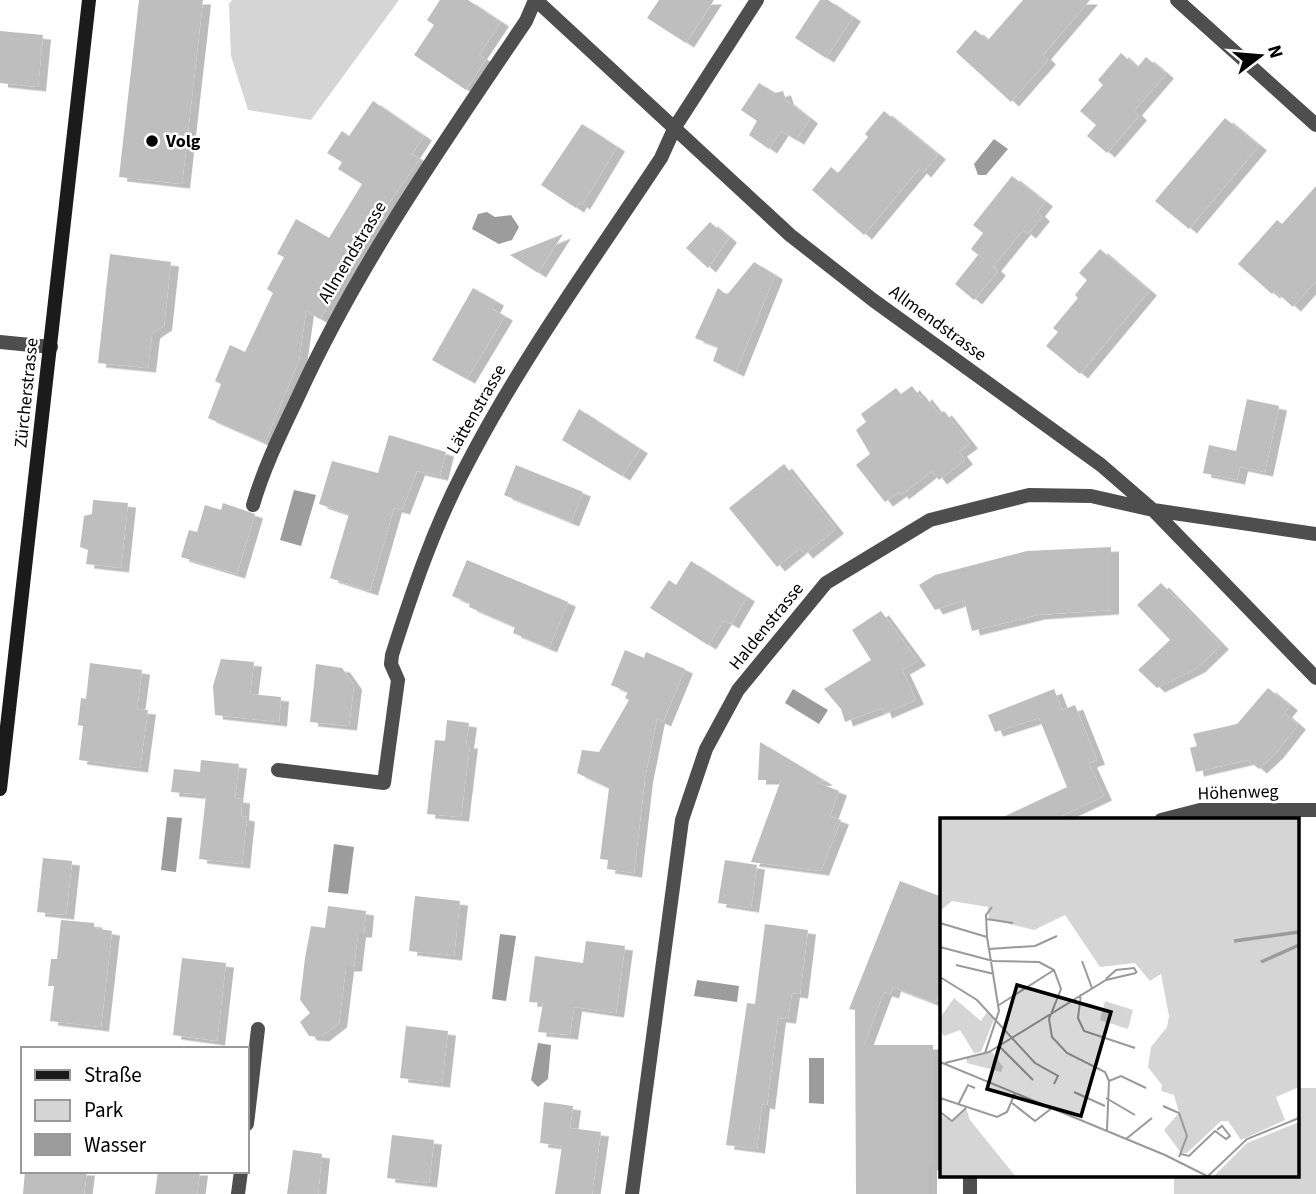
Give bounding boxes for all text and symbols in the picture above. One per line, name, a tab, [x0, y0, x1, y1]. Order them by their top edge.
north arrow	[1225, 21, 1295, 91]
text: N	[1260, 42, 1290, 62]
place label: Volg	[165, 129, 201, 154]
marker: Volg	[144, 133, 160, 149]
street label: Allmendstrasse	[312, 197, 393, 308]
street label: Allmendstrasse	[884, 280, 992, 367]
street label: Zürcherstrasse	[8, 337, 45, 449]
street label: Lättenstrasse	[441, 360, 512, 459]
street label: Haldenstrasse	[723, 577, 810, 676]
street label: Höhenweg	[1197, 779, 1279, 806]
inset map	[940, 818, 1298, 1176]
legend	[21, 1047, 248, 1173]
text: Straße	[84, 1060, 142, 1090]
text: Park	[84, 1095, 124, 1125]
text: Wasser	[84, 1130, 147, 1160]

